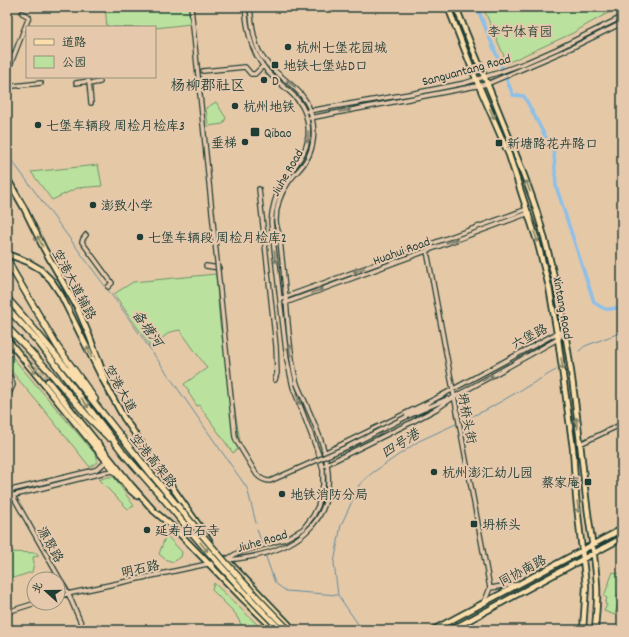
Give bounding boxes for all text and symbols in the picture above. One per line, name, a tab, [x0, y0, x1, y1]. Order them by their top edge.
park label: 李宁体育园	[487, 24, 553, 43]
legend	[26, 26, 156, 78]
text: 道路	[62, 35, 86, 52]
place label: 杭州七堡花园城	[296, 40, 387, 59]
marker: 杭州七堡花园城	[283, 42, 293, 52]
street label: Sanguantang Road	[420, 50, 513, 92]
text: 公园	[62, 55, 86, 72]
place label: 地铁七堡站D口	[283, 58, 368, 77]
marker: 地铁七堡站D口	[270, 60, 280, 70]
place label: D	[272, 73, 279, 92]
marker: D	[259, 75, 269, 85]
district label: 杨柳郡社区	[170, 76, 246, 98]
one-way arrow	[285, 79, 296, 88]
place label: 杭州地铁	[243, 99, 295, 118]
marker: 杭州地铁	[230, 101, 240, 111]
one-way arrow	[338, 107, 351, 115]
one-way arrow	[489, 108, 496, 120]
place label: 七堡车辆段 周检月检库3	[46, 118, 185, 137]
marker: 七堡车辆段 周检月检库3	[33, 120, 43, 130]
place label: Qibao	[264, 125, 292, 144]
marker: Qibao	[249, 126, 261, 138]
one-way arrow	[304, 130, 311, 143]
place label: 垂梯	[211, 135, 237, 154]
place label: 新塘路花卉路口	[507, 136, 598, 155]
marker: 垂梯	[240, 137, 250, 147]
marker: 新塘路花卉路口	[494, 138, 504, 148]
street label: Jiuhe Road	[267, 146, 309, 200]
one-way arrow	[523, 181, 531, 193]
place label: 澎致小学	[101, 198, 153, 217]
marker: 澎致小学	[88, 200, 98, 210]
place label: 七堡车辆段 周检月检库2	[148, 230, 287, 249]
one-way arrow	[533, 230, 540, 243]
marker: 七堡车辆段 周检月检库2	[135, 232, 145, 242]
street label: Huahui Road	[371, 233, 433, 271]
one-way arrow	[36, 235, 43, 247]
one-way arrow	[446, 237, 458, 245]
street label: 空港大道辅路	[46, 246, 99, 324]
one-way arrow	[271, 250, 279, 263]
one-way arrow	[352, 267, 365, 274]
street label: Xintang Road	[547, 276, 576, 341]
one-way arrow	[311, 287, 323, 295]
water label: 备塘河	[126, 306, 168, 354]
street label: 六堡路	[508, 321, 552, 356]
one-way arrow	[287, 343, 294, 356]
one-way arrow	[85, 346, 92, 358]
one-way arrow	[558, 357, 566, 370]
street label: 空港大道	[98, 362, 140, 417]
one-way arrow	[27, 364, 36, 375]
one-way arrow	[482, 373, 494, 381]
street label: 坍桥头街	[451, 391, 480, 446]
one-way arrow	[294, 392, 302, 404]
one-way arrow	[81, 397, 89, 408]
one-way arrow	[573, 417, 581, 430]
water label: 四号港	[378, 424, 426, 464]
street label: 空港高架路	[124, 430, 180, 493]
place label: 杭州澎汇幼儿园	[442, 465, 533, 484]
marker: 杭州澎汇幼儿园	[429, 467, 439, 477]
place label: 蔡家庵	[541, 475, 580, 494]
marker: 蔡家庵	[583, 477, 593, 487]
place label: 地铁消防分局	[290, 487, 368, 506]
marker: 地铁消防分局	[277, 489, 287, 499]
one-way arrow	[574, 500, 582, 513]
place label: 坍桥头	[482, 517, 521, 536]
marker: 坍桥头	[469, 519, 479, 529]
place label: 延寿白石寺	[155, 523, 220, 542]
street label: 源聚路	[31, 524, 67, 567]
marker: 延寿白石寺	[142, 525, 152, 535]
street label: Jiuhe Road	[235, 526, 290, 559]
one-way arrow	[199, 542, 208, 553]
street label: 同协南路	[496, 552, 551, 593]
street label: 明石路	[119, 557, 162, 584]
north arrow	[26, 571, 66, 611]
text: 北	[29, 580, 48, 596]

